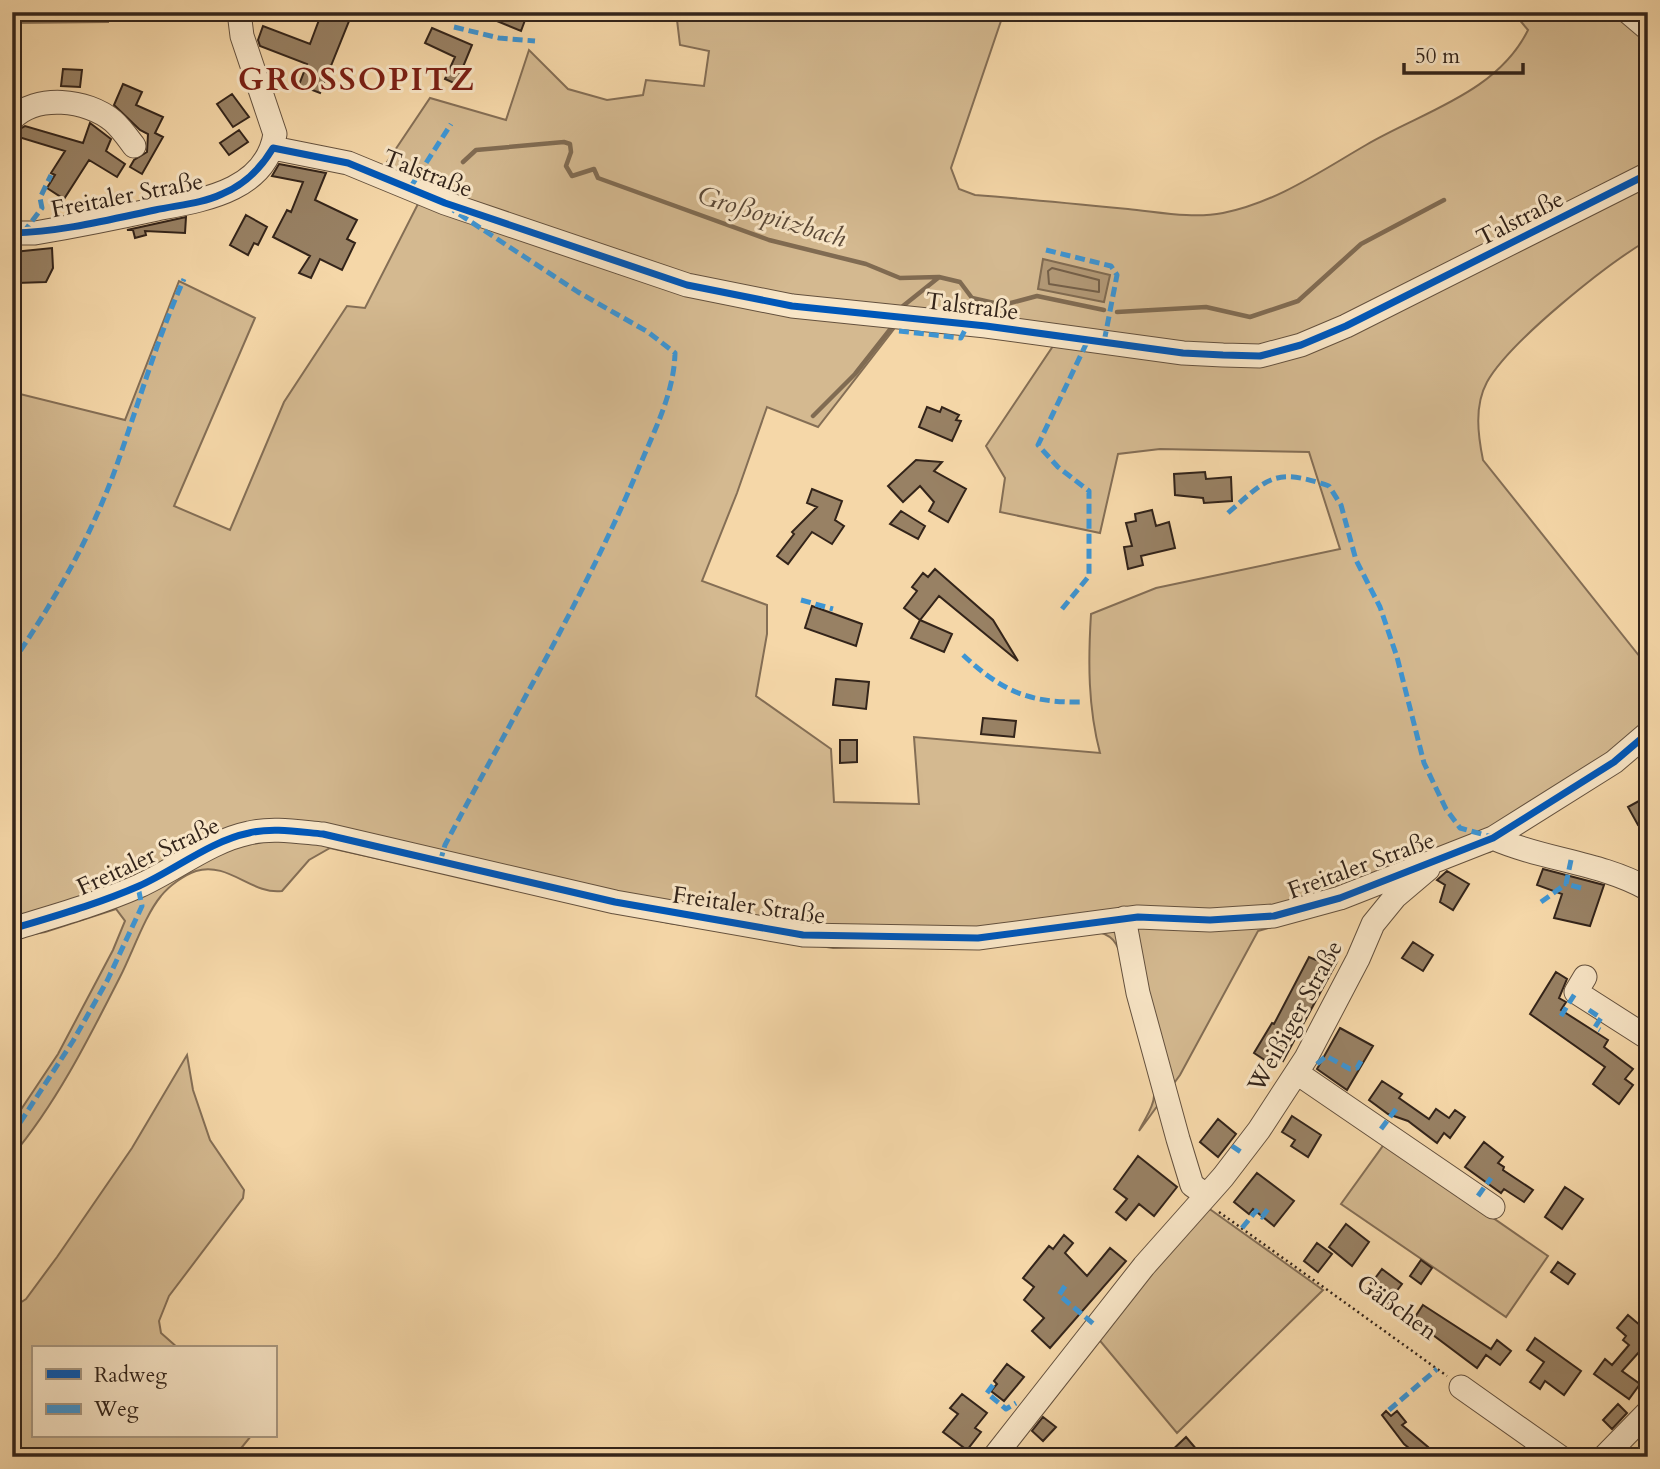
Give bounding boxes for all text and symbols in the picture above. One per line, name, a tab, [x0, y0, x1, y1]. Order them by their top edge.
scale bar	[1404, 32, 1524, 76]
text: 50 m	[1415, 42, 1460, 71]
district label: GROSSOPITZ	[238, 58, 476, 102]
street label: Talstraße	[378, 141, 478, 206]
street label: Freitaler Straße	[48, 165, 206, 226]
water label: Großopitzbach	[693, 177, 851, 256]
street label: Talstraße	[1471, 182, 1570, 254]
street label: Talstraße	[923, 284, 1021, 329]
street label: Freitaler Straße	[71, 809, 225, 904]
street label: Freitaler Straße	[1283, 824, 1439, 907]
street label: Freitaler Straße	[670, 878, 828, 933]
street label: Weißiger Straße	[1240, 934, 1351, 1099]
street label: Gäßchen	[1350, 1267, 1444, 1348]
legend	[32, 1346, 276, 1438]
text: Radweg	[94, 1361, 167, 1390]
text: Weg	[93, 1395, 139, 1424]

